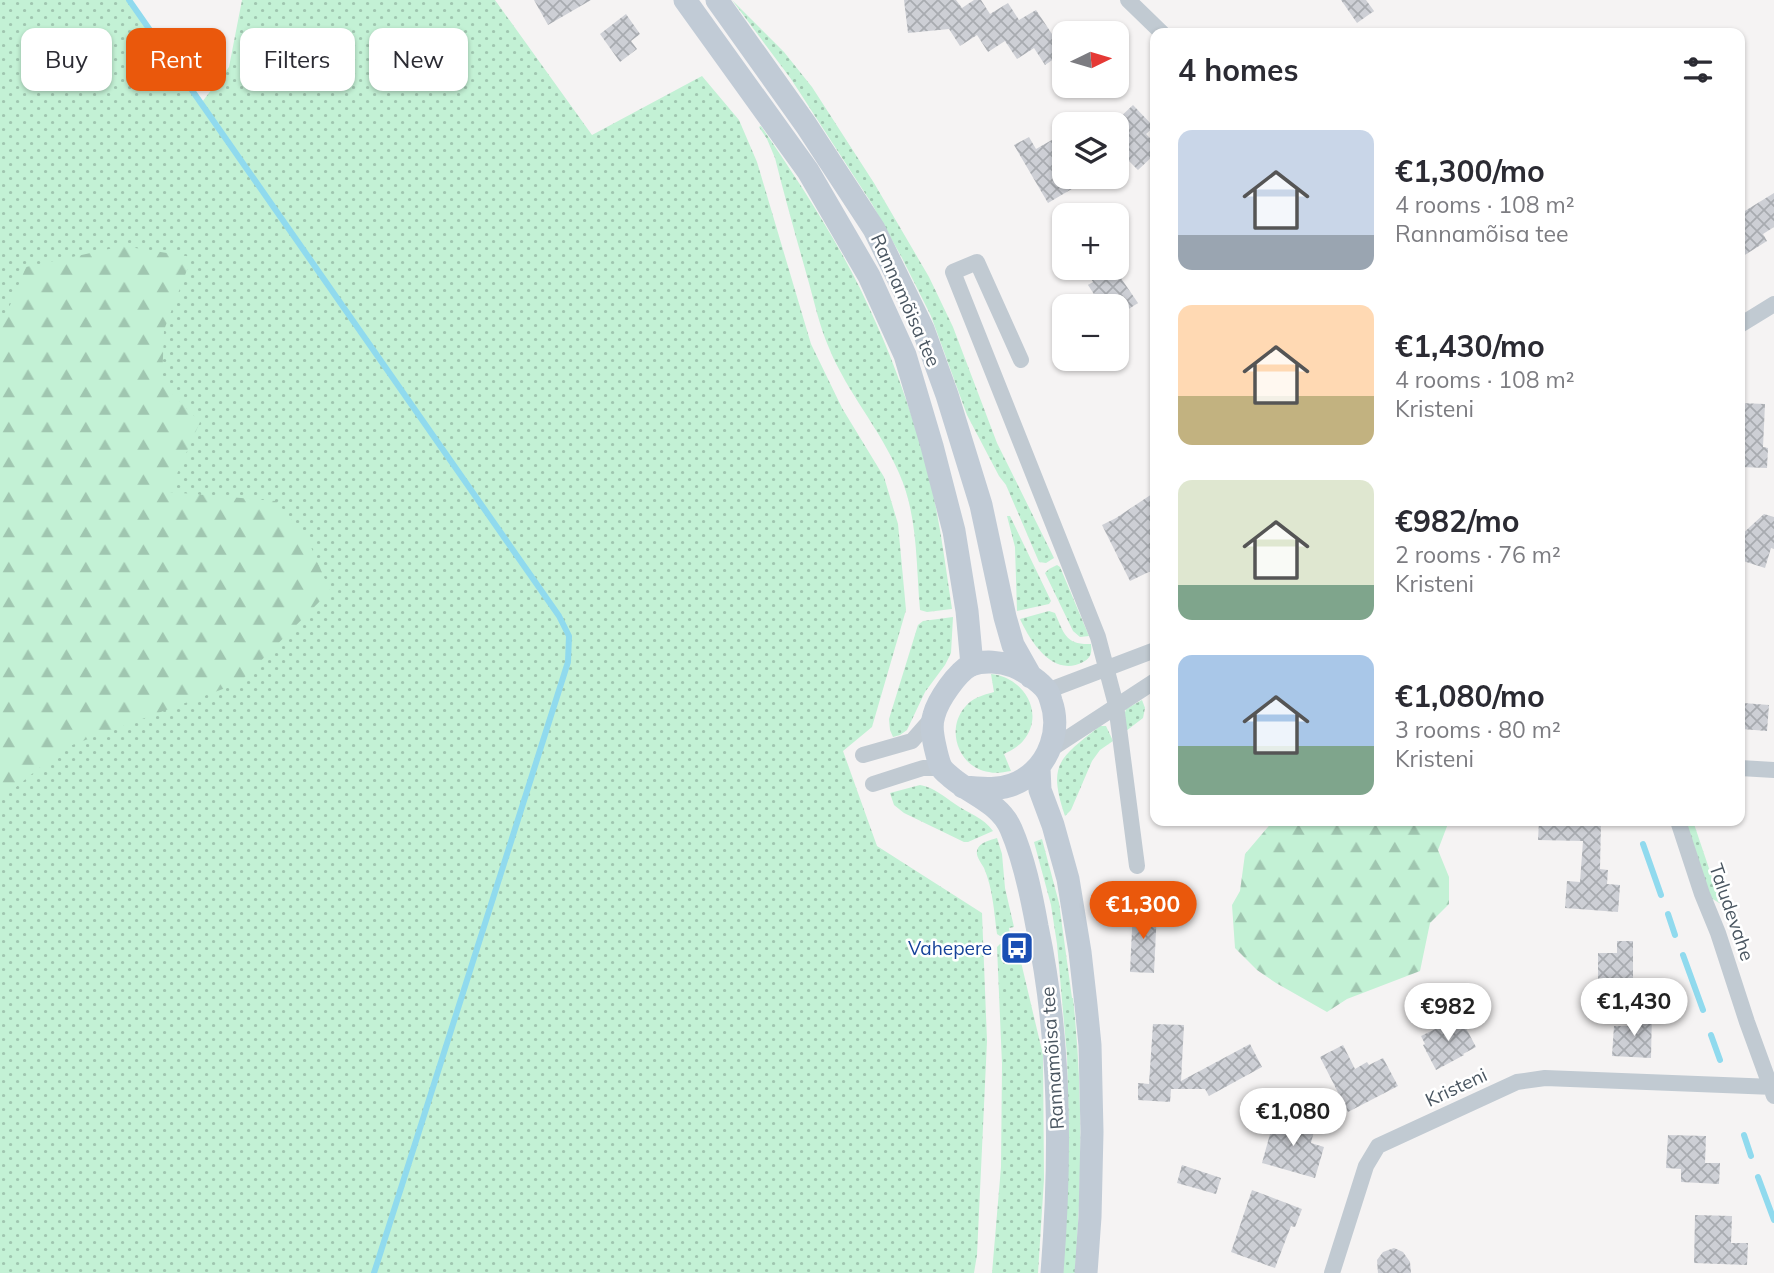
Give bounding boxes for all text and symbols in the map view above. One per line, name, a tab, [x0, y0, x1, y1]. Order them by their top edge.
north arrow	[1052, 21, 1129, 98]
map controls	[1052, 21, 1129, 371]
chip: Buy	[21, 28, 112, 91]
chip: Rent	[126, 28, 226, 91]
chip: Filters	[240, 28, 355, 91]
chip: New	[369, 28, 468, 91]
text: 4 homes	[1178, 51, 1299, 89]
icon: filters	[1679, 51, 1717, 89]
button: layers	[1052, 112, 1129, 189]
text: €1,300/mo	[1395, 152, 1545, 190]
icon: home	[1234, 158, 1318, 242]
text: 4 rooms · 108 m²	[1395, 190, 1575, 219]
button: +	[1052, 203, 1129, 280]
text: Rannamõisa tee	[1395, 219, 1568, 248]
street label: Rannamõisa tee	[866, 230, 946, 370]
button: −	[1052, 294, 1129, 371]
text: €1,430/mo	[1395, 327, 1545, 365]
icon: home	[1234, 333, 1318, 417]
text: 4 rooms · 108 m²	[1395, 365, 1575, 394]
text: Kristeni	[1395, 394, 1474, 423]
text: €982/mo	[1395, 502, 1519, 540]
icon: home	[1234, 508, 1318, 592]
text: 2 rooms · 76 m²	[1395, 540, 1561, 569]
text: Kristeni	[1395, 569, 1474, 598]
text: €1,080/mo	[1395, 677, 1545, 715]
icon: home	[1234, 683, 1318, 767]
text: 3 rooms · 80 m²	[1395, 715, 1561, 744]
text: Kristeni	[1395, 744, 1474, 773]
street label: Taludevahe	[1704, 860, 1760, 964]
pin: €1,300	[1086, 881, 1200, 941]
text: €1,300	[1106, 889, 1180, 918]
bus stop icon: Vahepere	[998, 929, 1036, 967]
place label: Vahepere	[908, 936, 992, 960]
pin: €1,430	[1577, 978, 1691, 1038]
pin: €982	[1407, 984, 1489, 1043]
street label: Rannamõisa tee	[1035, 986, 1069, 1130]
text: €1,430	[1597, 986, 1671, 1015]
text: €982	[1420, 991, 1476, 1020]
street label: Kristeni	[1421, 1062, 1491, 1112]
pin: €1,080	[1236, 1088, 1350, 1148]
text: €1,080	[1256, 1096, 1330, 1125]

